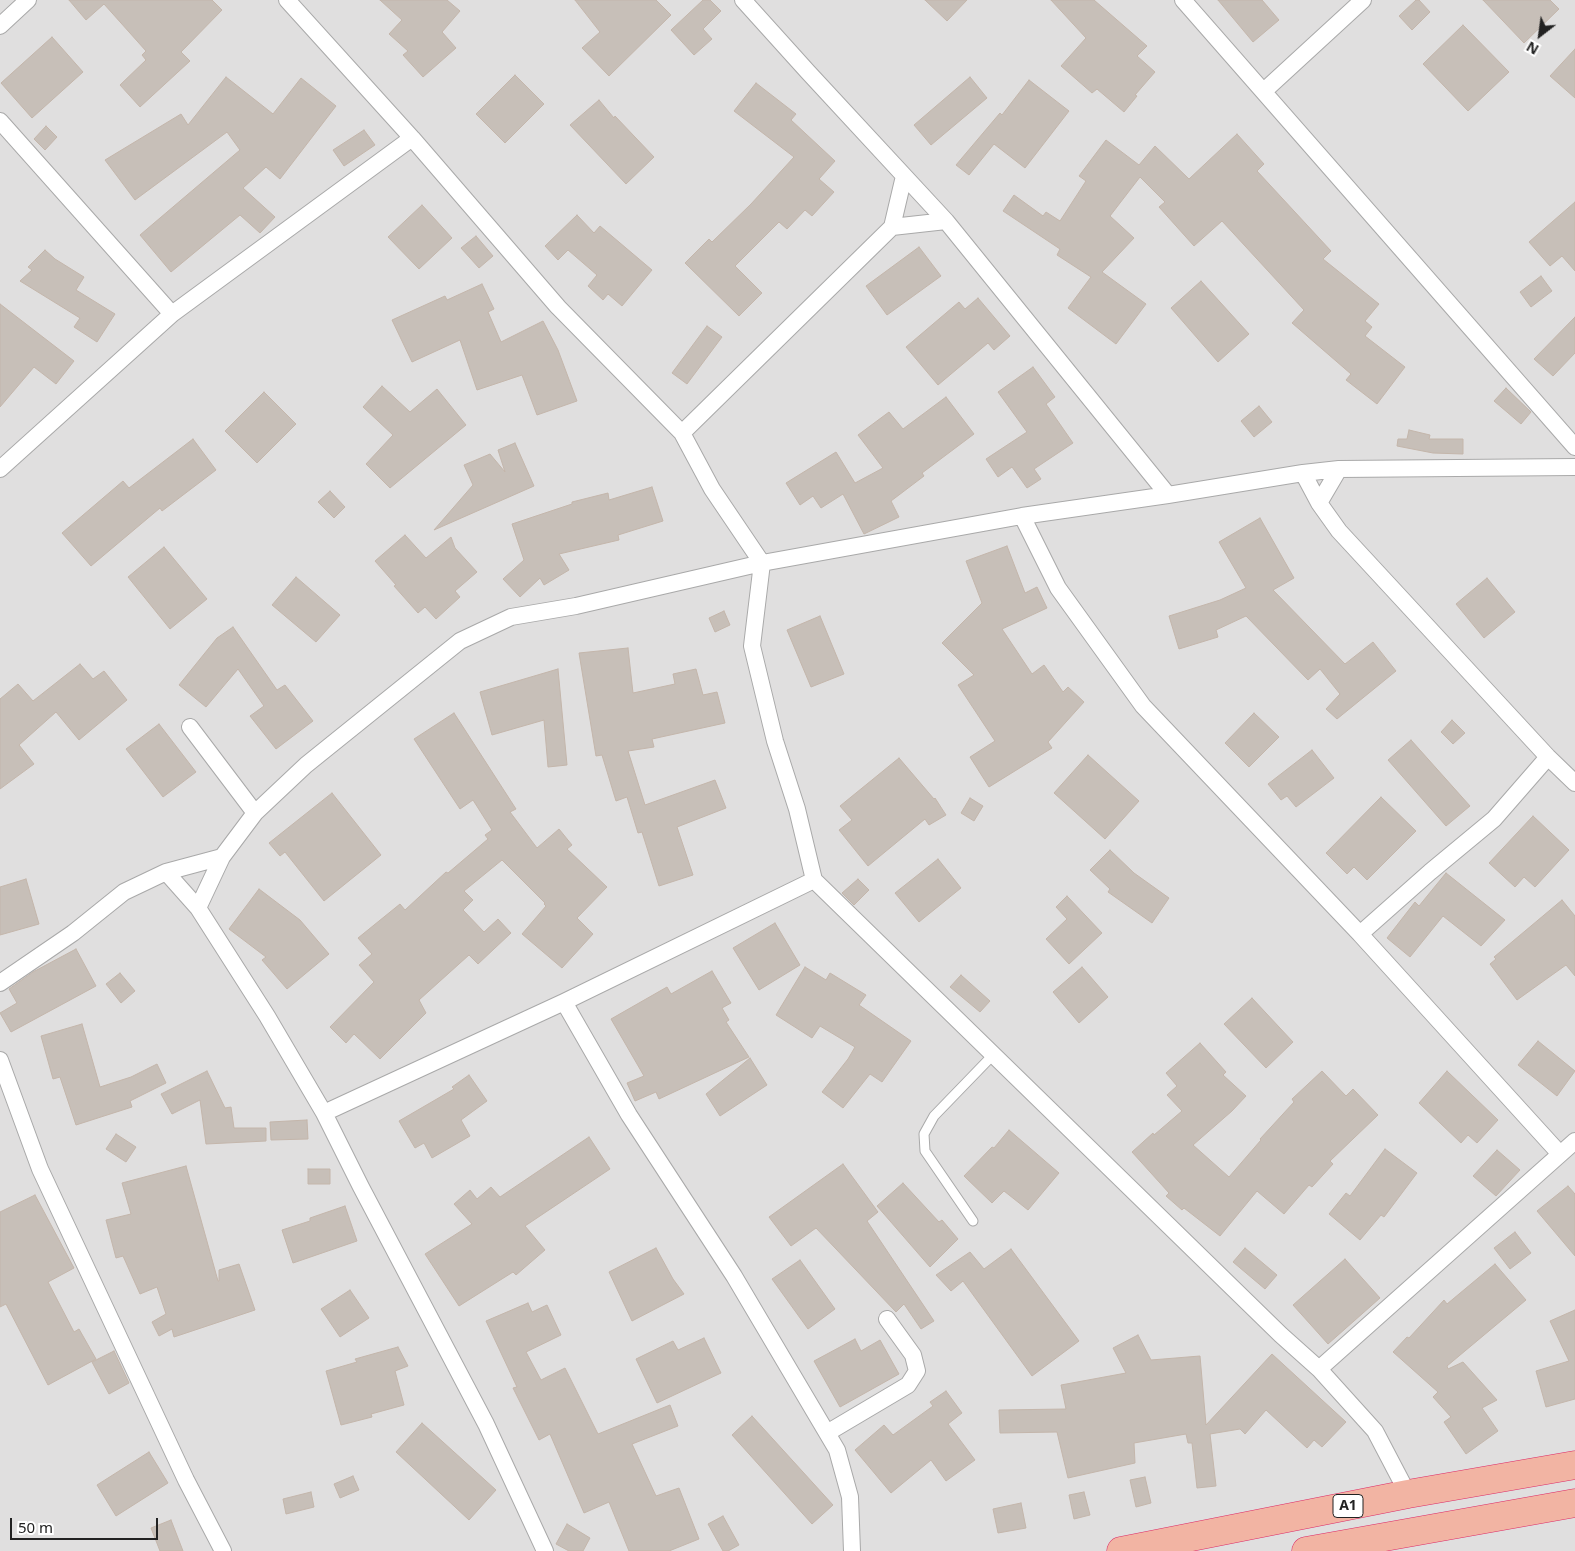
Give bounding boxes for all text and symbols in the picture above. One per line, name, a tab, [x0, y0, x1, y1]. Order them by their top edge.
north arrow	[1515, 10, 1565, 60]
text: N	[1523, 37, 1542, 60]
road number: A1	[1333, 1494, 1363, 1518]
scale bar	[12, 1508, 160, 1540]
text: 50 m	[18, 1517, 53, 1537]

